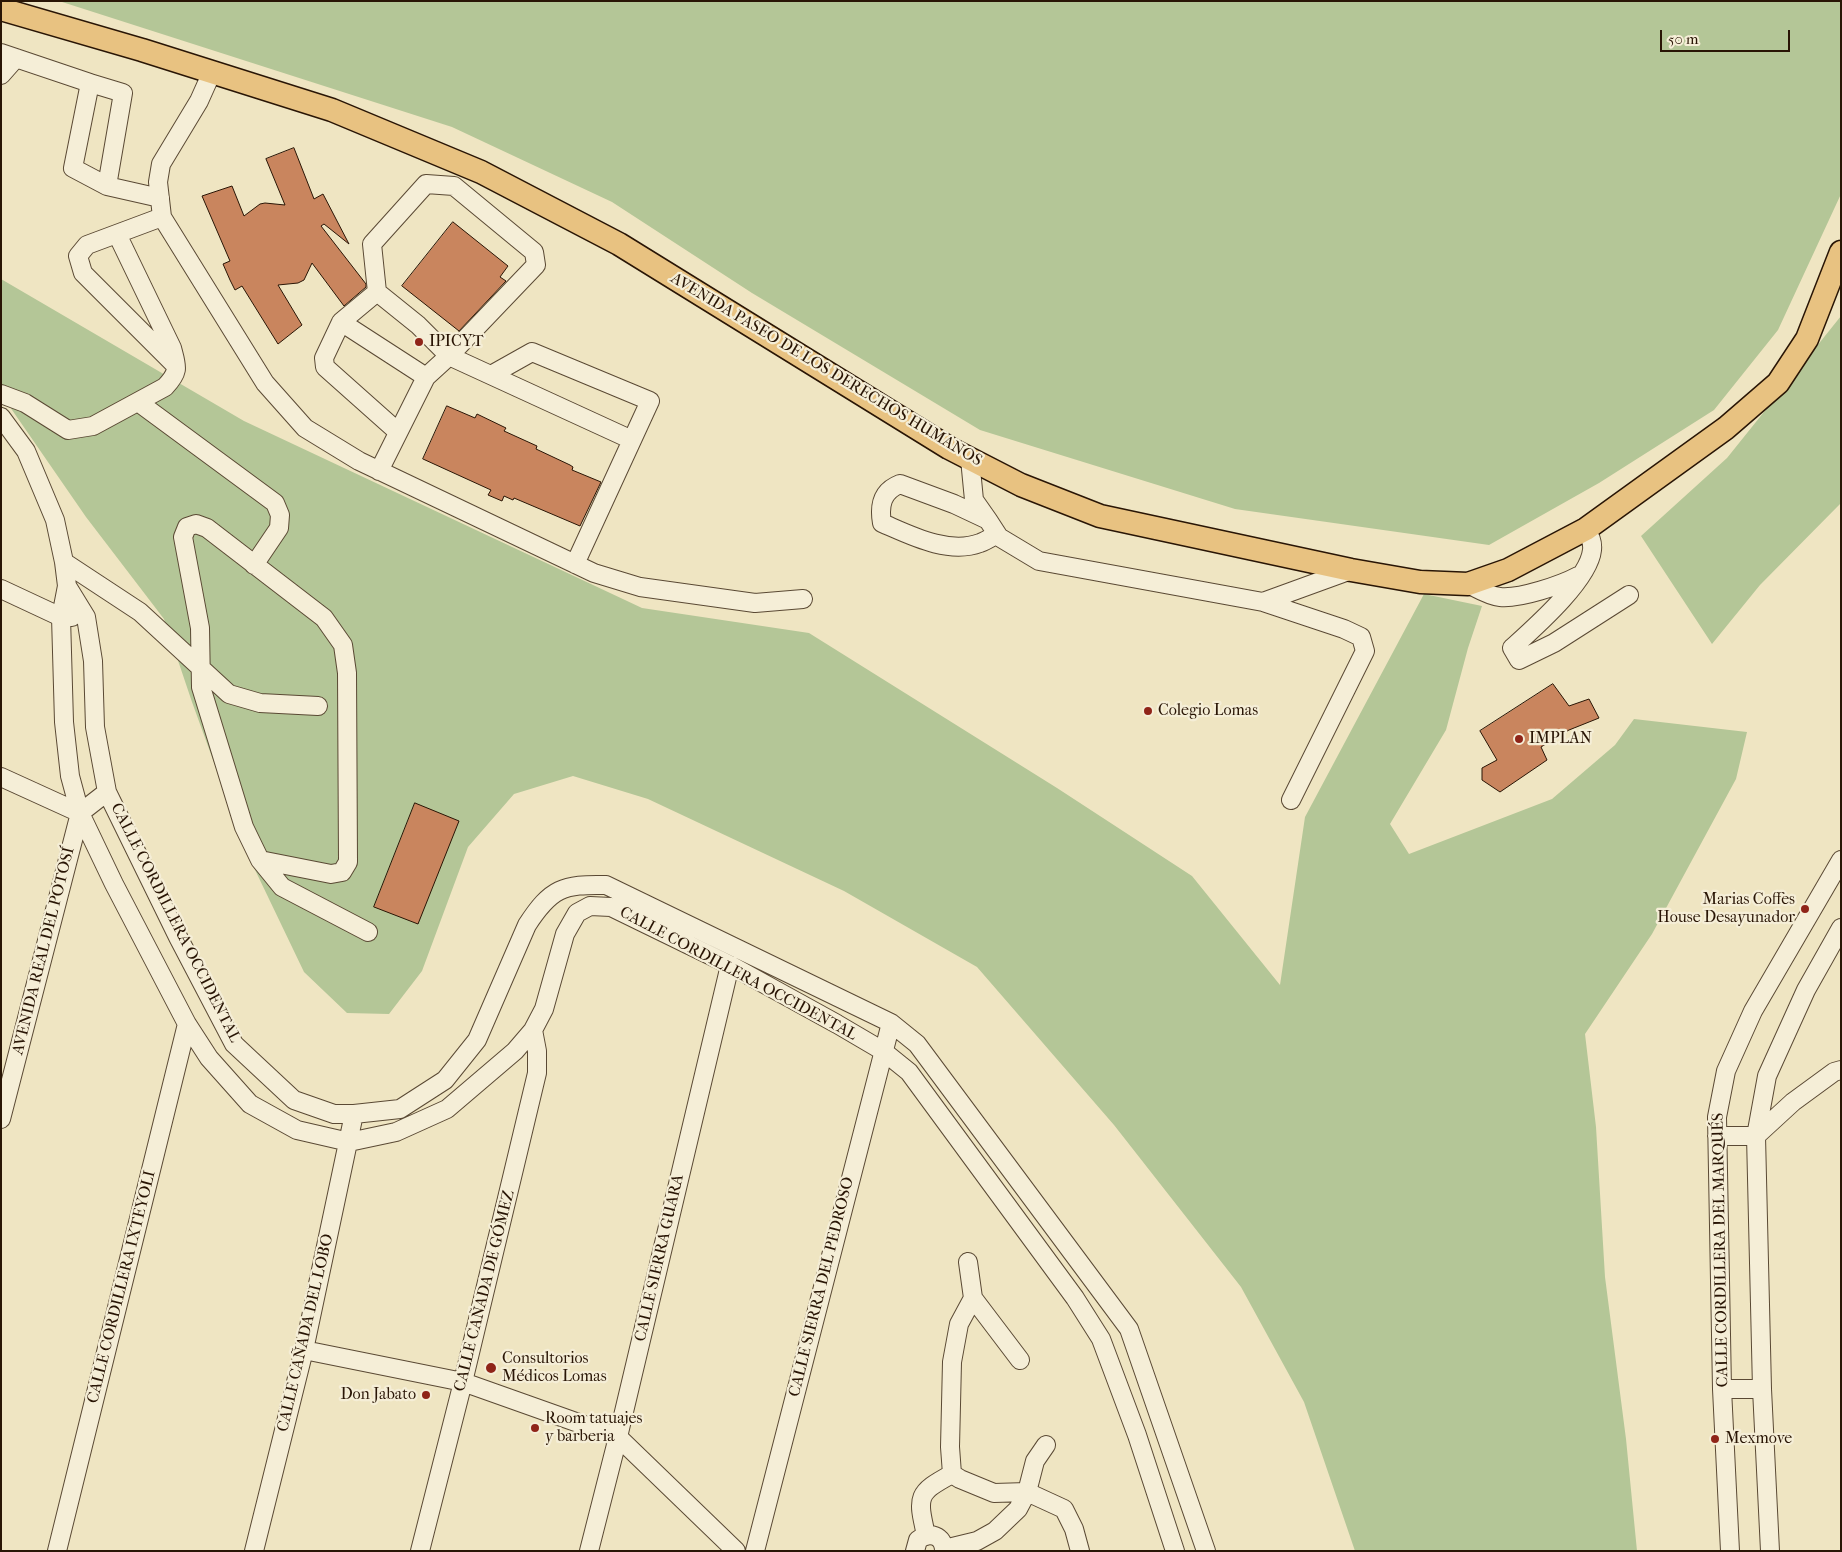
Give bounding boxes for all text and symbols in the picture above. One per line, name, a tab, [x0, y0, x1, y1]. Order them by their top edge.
scale bar	[1662, 20, 1792, 52]
text: 50 m	[1668, 30, 1698, 48]
street label: AVENIDA PASEO DE LOS DERECHOS HUMANOS	[667, 269, 985, 471]
place label: IPICYT	[429, 332, 484, 352]
marker: IPICYT	[413, 336, 425, 348]
place label: Colegio Lomas	[1158, 701, 1258, 721]
marker: Colegio Lomas	[1142, 705, 1154, 717]
place label: IMPLAN	[1529, 729, 1592, 749]
marker: IMPLAN	[1513, 733, 1525, 745]
street label: CALLE CORDILLERA OCCIDENTAL	[106, 800, 244, 1046]
street label: AVENIDA REAL DEL POTOSÍ	[9, 845, 79, 1057]
place label: Marias Coffes House Desayunador	[1657, 890, 1795, 928]
street label: CALLE CORDILLERA OCCIDENTAL	[616, 903, 860, 1045]
marker: Marias Coffes House Desayunador	[1799, 903, 1811, 915]
street label: CALLE CORDILLERA DEL MARQUÉS	[1709, 1113, 1733, 1387]
street label: CALLE CORDILLERA IXTEYOLI	[84, 1169, 160, 1405]
street label: CALLE SIERRA GUARA	[631, 1173, 689, 1343]
street label: CALLE SIERRA DEL PEDROSO	[785, 1175, 859, 1399]
street label: CALLE CAÑADA DE GÓMEZ	[451, 1188, 519, 1394]
street label: CALLE CAÑADA DEL LOBO	[274, 1232, 338, 1434]
place label: Consultorios Médicos Lomas	[502, 1349, 607, 1387]
marker: Consultorios Médicos Lomas	[484, 1361, 498, 1375]
place label: Don Jabato	[340, 1385, 416, 1405]
marker: Don Jabato	[420, 1389, 432, 1401]
place label: Room tatuajes y barberia	[545, 1409, 642, 1447]
marker: Room tatuajes y barberia	[529, 1422, 541, 1434]
place label: Mexmove	[1725, 1429, 1792, 1449]
marker: Mexmove	[1709, 1433, 1721, 1445]

